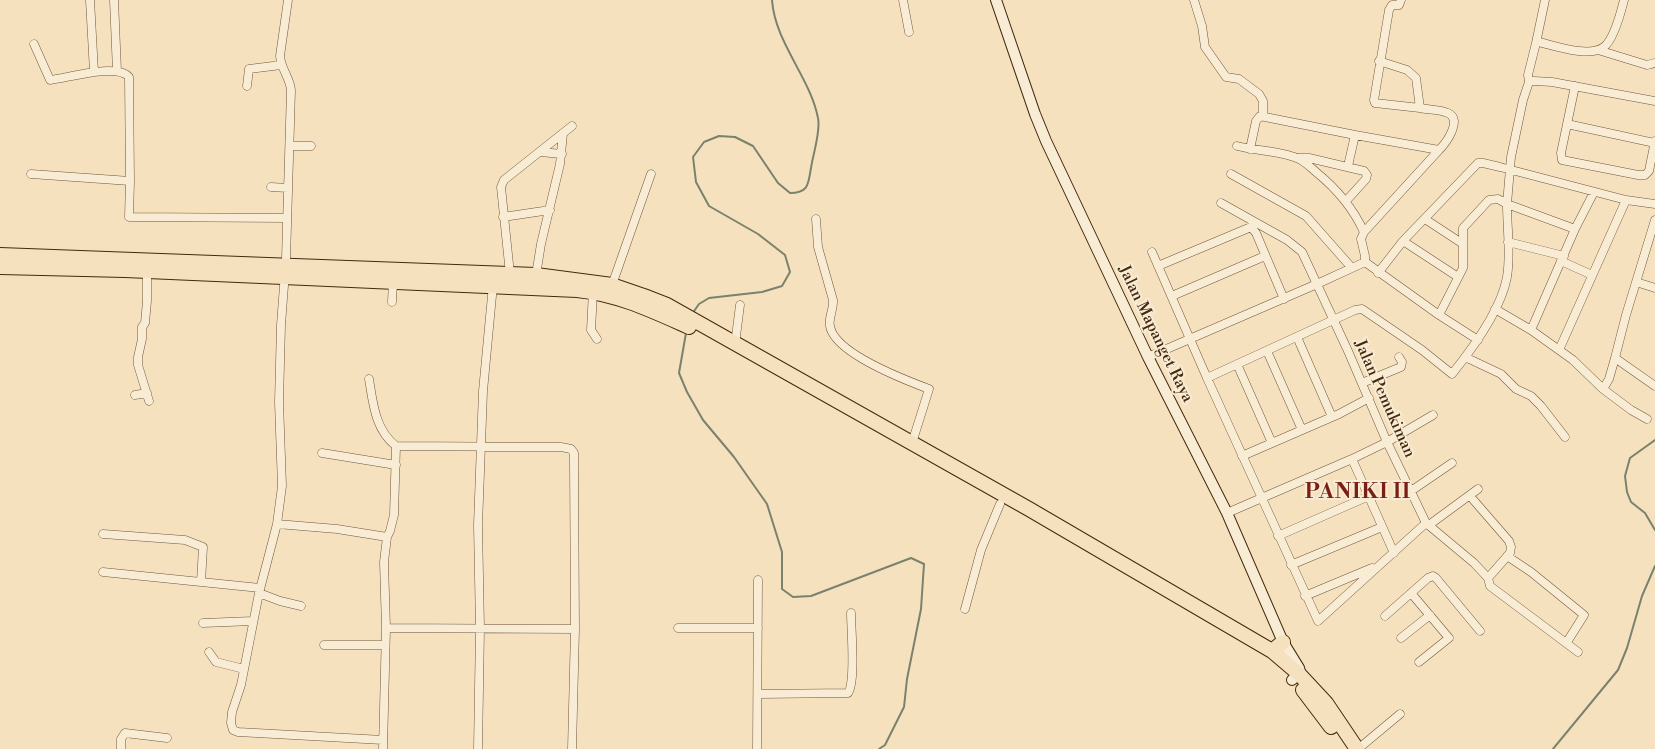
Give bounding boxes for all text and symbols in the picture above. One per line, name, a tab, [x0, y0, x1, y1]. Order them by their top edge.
street label: Jalan Mapanget Raya	[1113, 262, 1197, 406]
street label: Jalan Pemukiman	[1349, 337, 1419, 461]
district label: PANIKI II	[1304, 480, 1412, 506]

